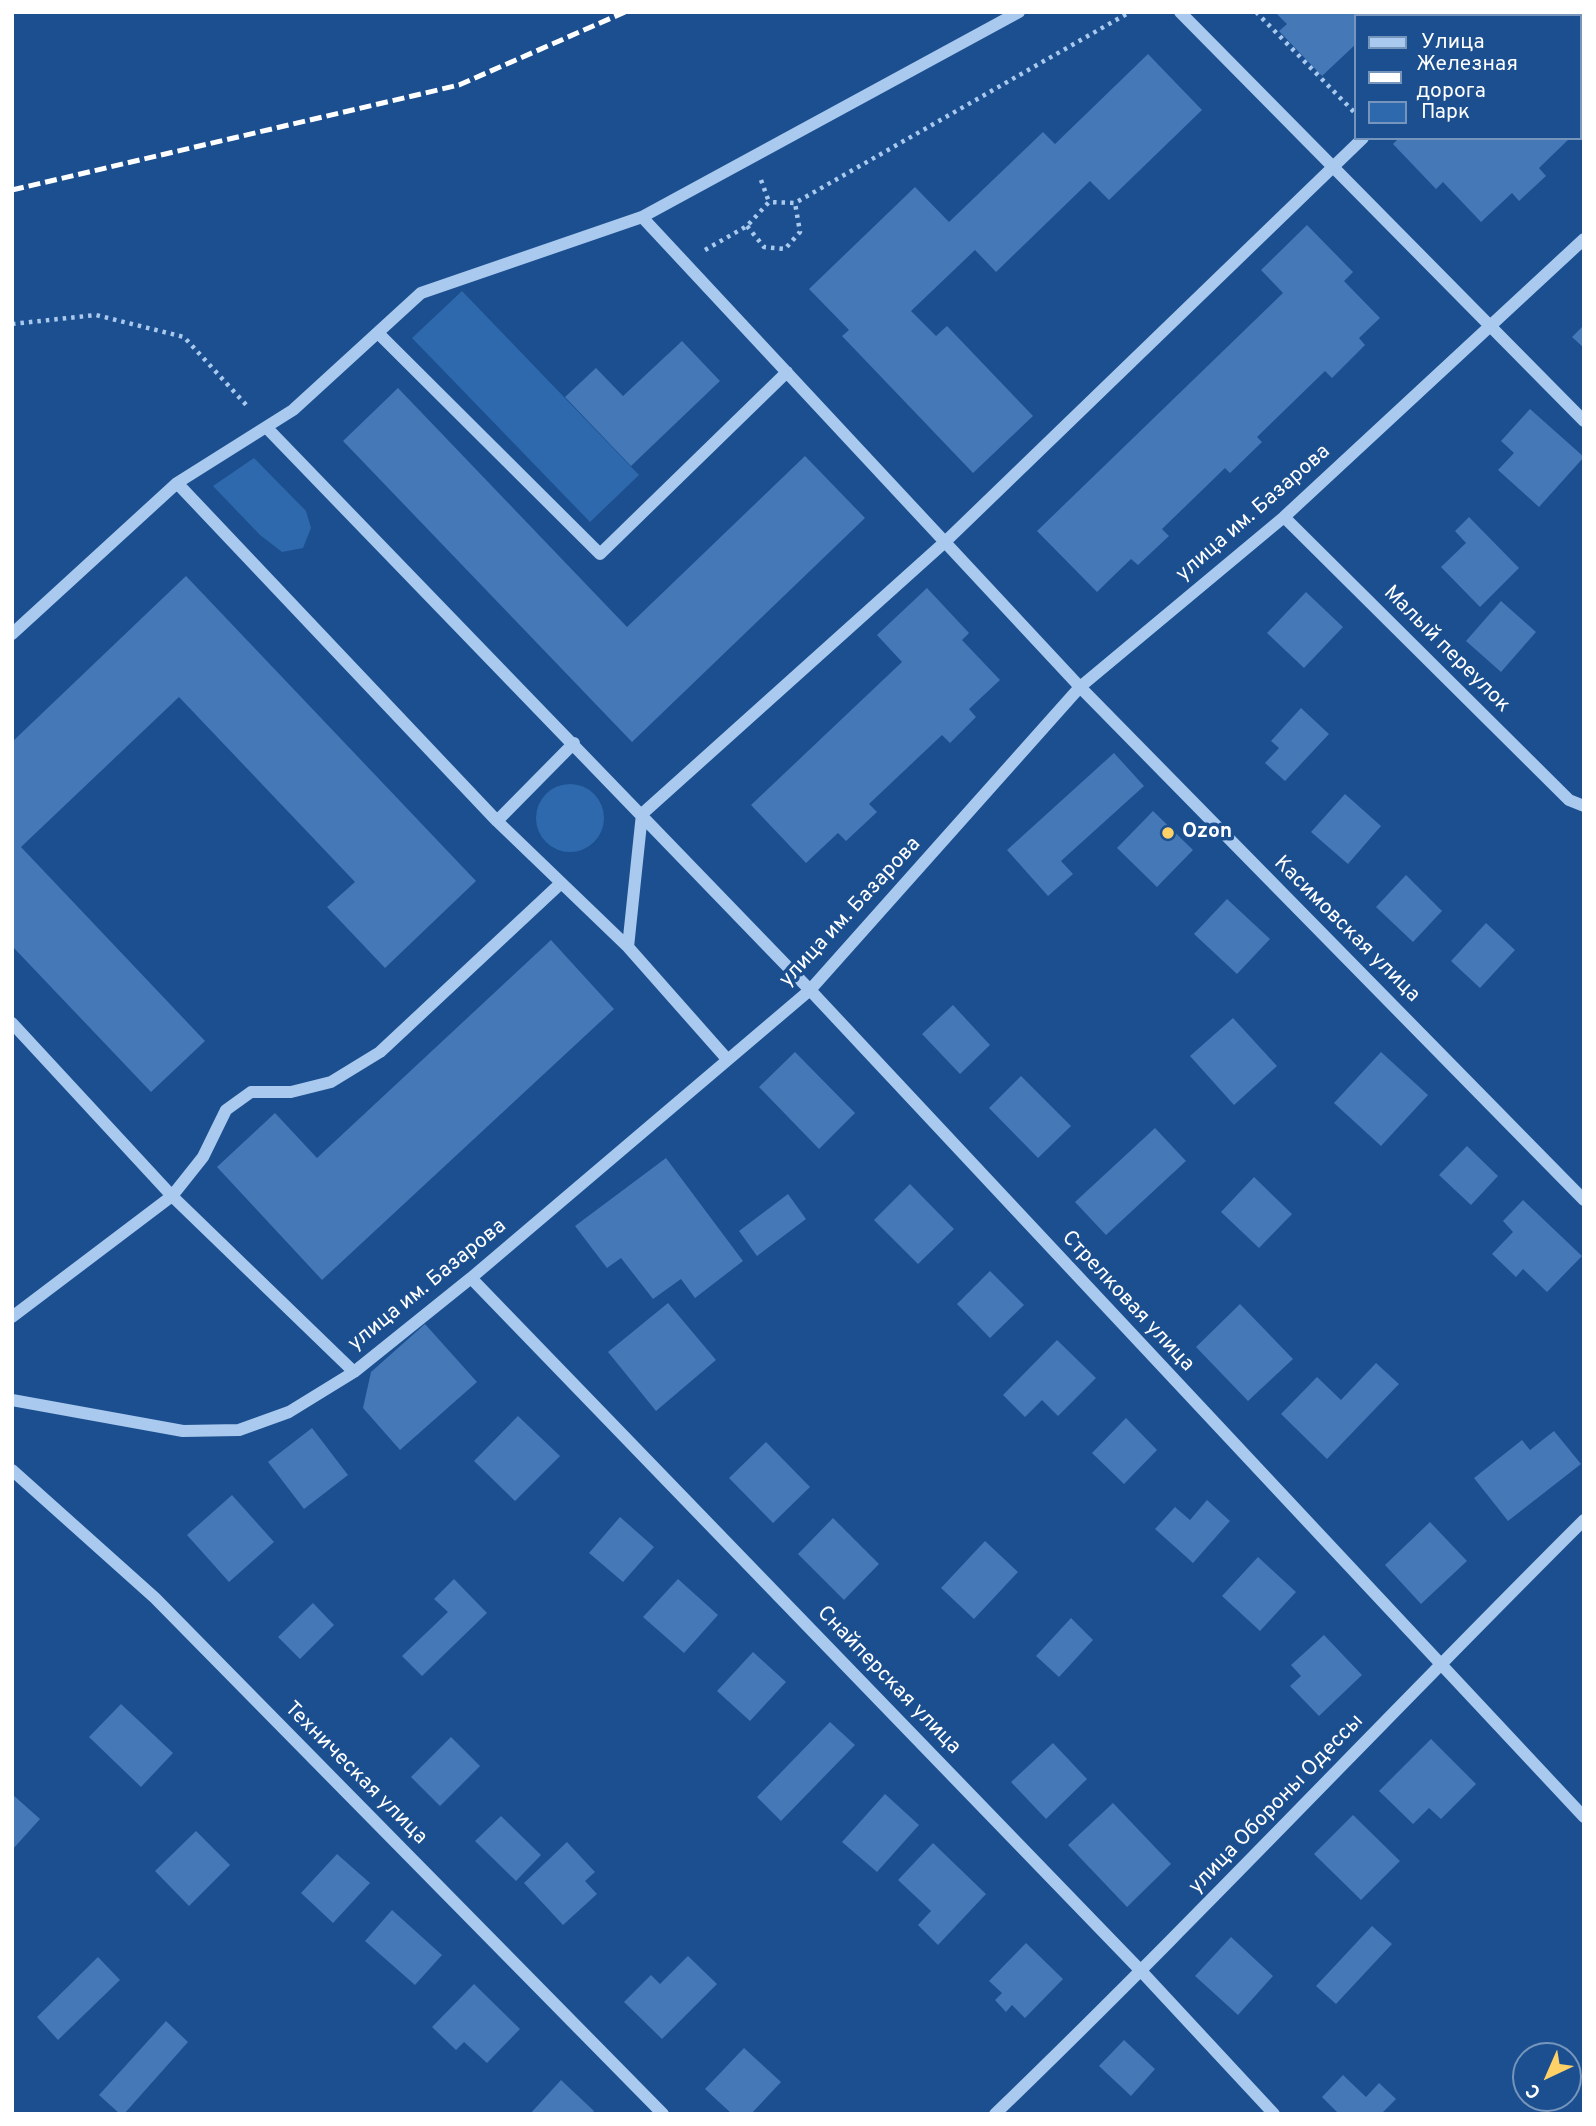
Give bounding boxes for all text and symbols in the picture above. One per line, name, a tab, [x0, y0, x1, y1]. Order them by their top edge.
legend	[1354, 14, 1582, 140]
text: Улица	[1421, 29, 1485, 56]
text: Железная дорога	[1416, 51, 1518, 105]
text: Парк	[1421, 99, 1470, 126]
street label: улица им. Базарова	[1172, 440, 1336, 588]
street label: Малый переулок	[1377, 581, 1515, 719]
place label: Ozon	[1182, 820, 1232, 846]
marker: Ozon	[1160, 825, 1176, 841]
street label: улица им. Базарова	[775, 833, 927, 993]
street label: Касимовская улица	[1268, 852, 1424, 1008]
street label: улица им. Базарова	[344, 1215, 512, 1357]
street label: Стрелковая улица	[1055, 1226, 1199, 1378]
street label: Снайперская улица	[811, 1602, 965, 1760]
street label: Техническая улица	[278, 1697, 432, 1851]
street label: улица Обороны Одессы	[1184, 1710, 1370, 1900]
north arrow	[1512, 2042, 1582, 2112]
text: С	[1521, 2078, 1547, 2104]

